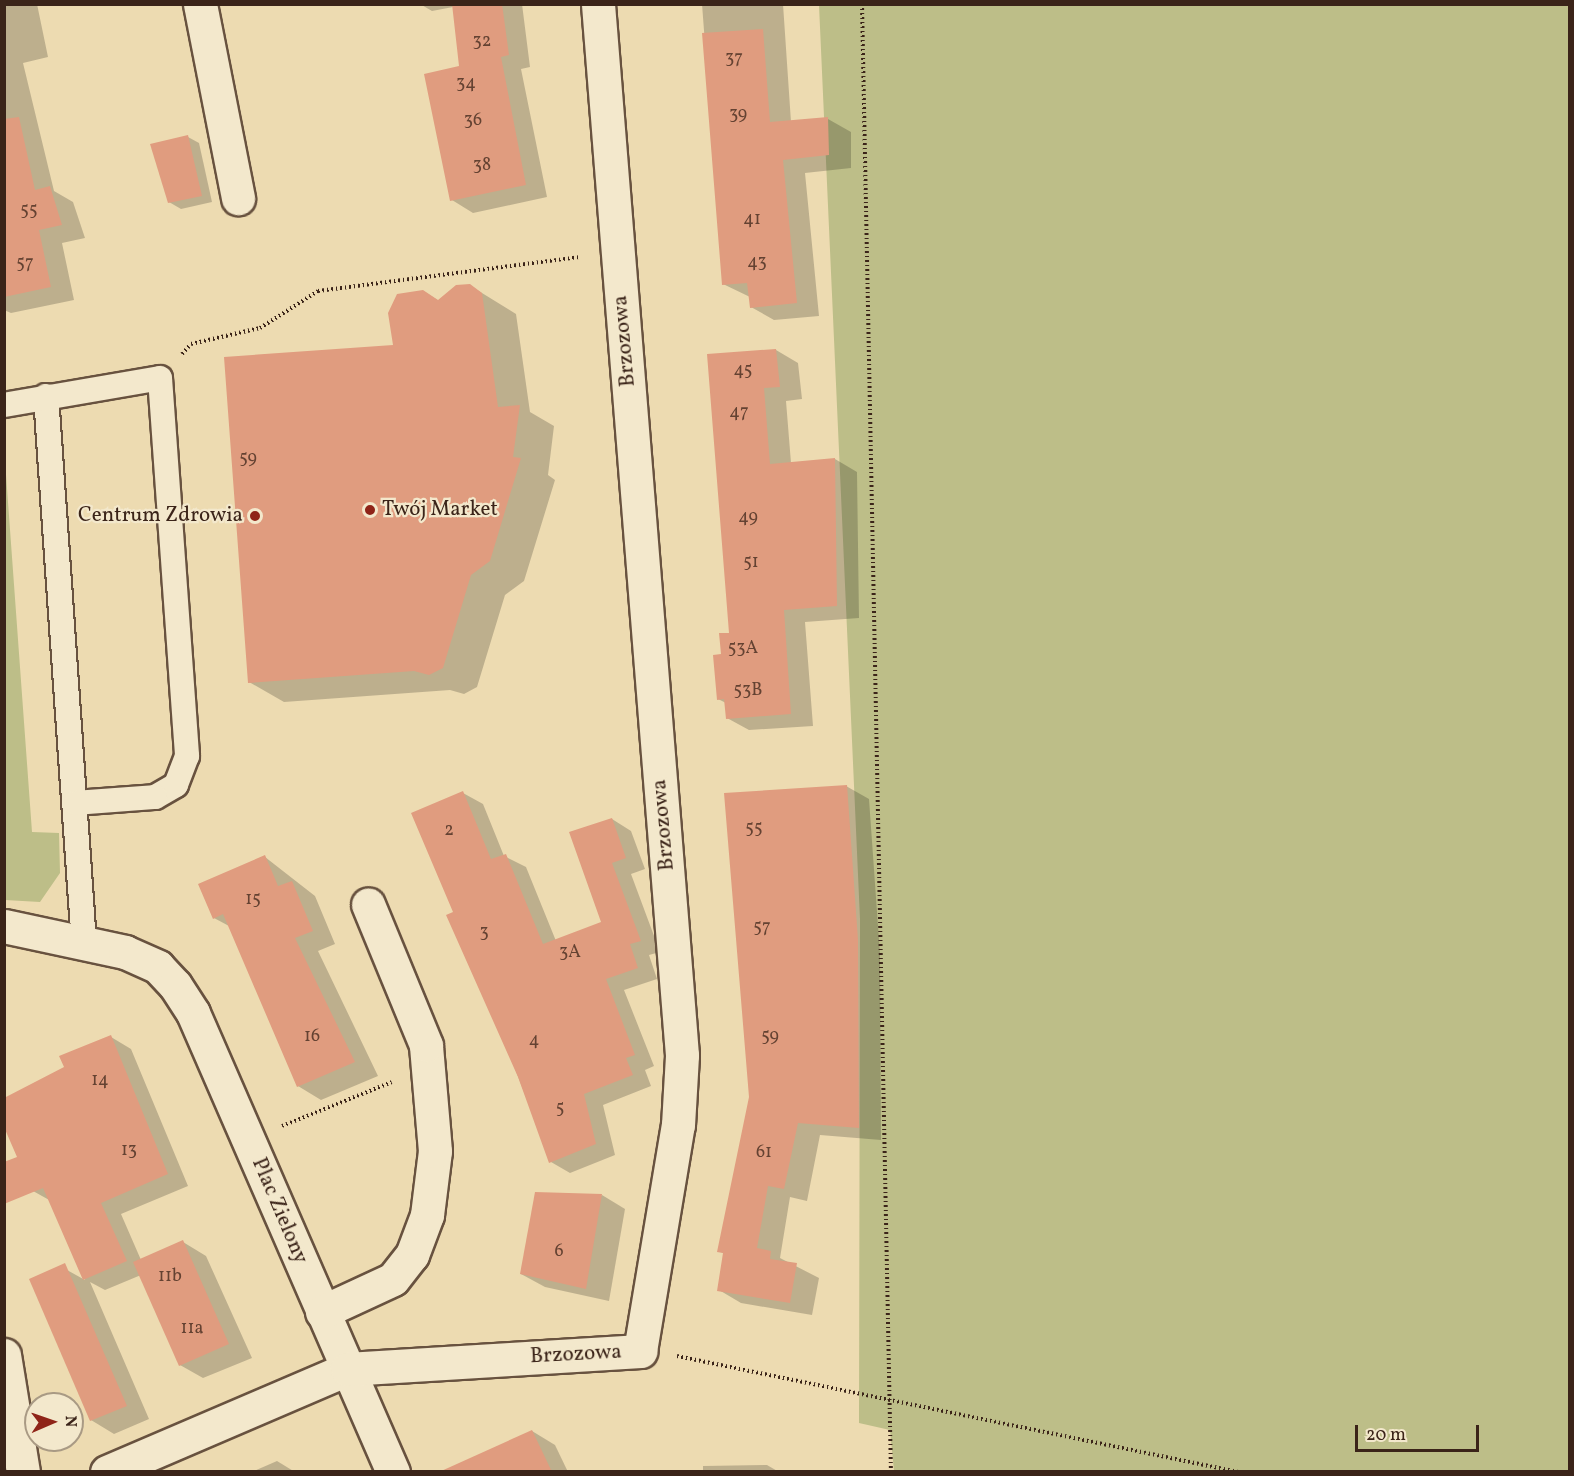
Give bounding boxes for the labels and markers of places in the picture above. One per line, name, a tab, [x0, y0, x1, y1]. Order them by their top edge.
place label: Twój Market	[382, 497, 498, 523]
place label: Centrum Zdrowia	[78, 503, 243, 529]
marker: Twój Market	[363, 503, 377, 517]
marker: Centrum Zdrowia	[248, 509, 262, 523]

